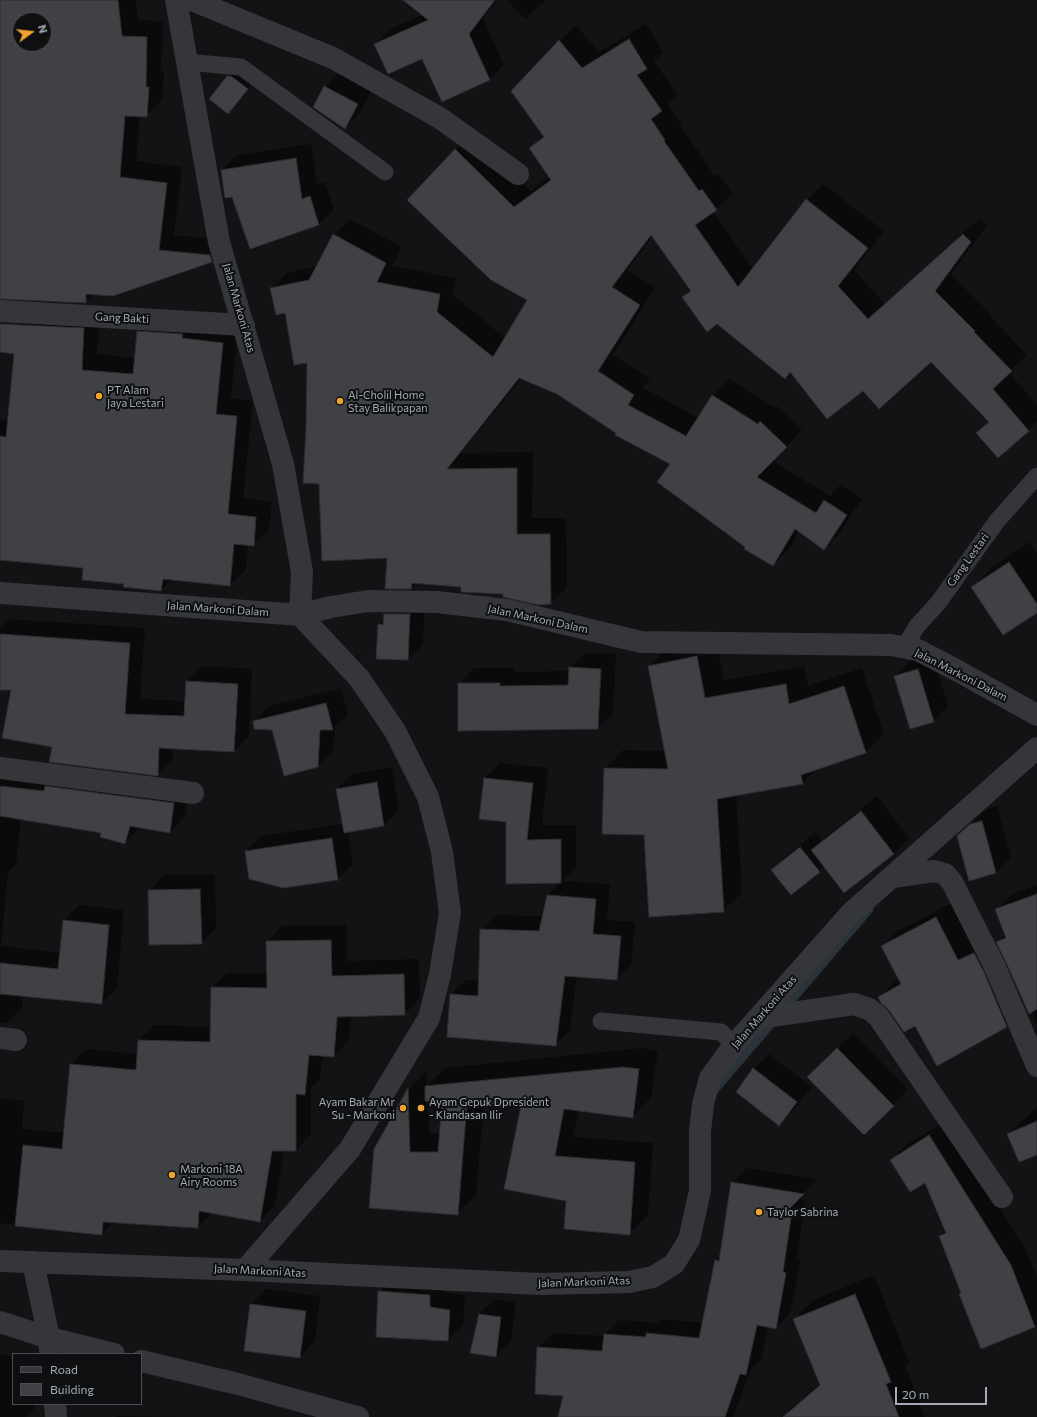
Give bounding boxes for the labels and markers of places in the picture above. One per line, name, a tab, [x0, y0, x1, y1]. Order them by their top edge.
place label: PT Alam Jaya Lestari	[107, 383, 164, 409]
place label: Al-Cholil Home Stay Balikpapan	[348, 388, 428, 414]
marker: PT Alam Jaya Lestari	[94, 391, 104, 401]
marker: Al-Cholil Home Stay Balikpapan	[335, 396, 345, 406]
place label: Ayam Bakar Mr Su - Markoni	[319, 1095, 395, 1121]
place label: Ayam Gepuk Dpresident - Klandasan Ilir	[429, 1095, 549, 1121]
marker: Ayam Bakar Mr Su - Markoni	[398, 1103, 408, 1113]
marker: Ayam Gepuk Dpresident - Klandasan Ilir	[416, 1103, 426, 1113]
place label: Markoni 18A Airy Rooms	[180, 1162, 243, 1188]
marker: Markoni 18A Airy Rooms	[167, 1170, 177, 1180]
place label: Taylor Sabrina	[767, 1205, 838, 1219]
marker: Taylor Sabrina	[754, 1207, 764, 1217]

